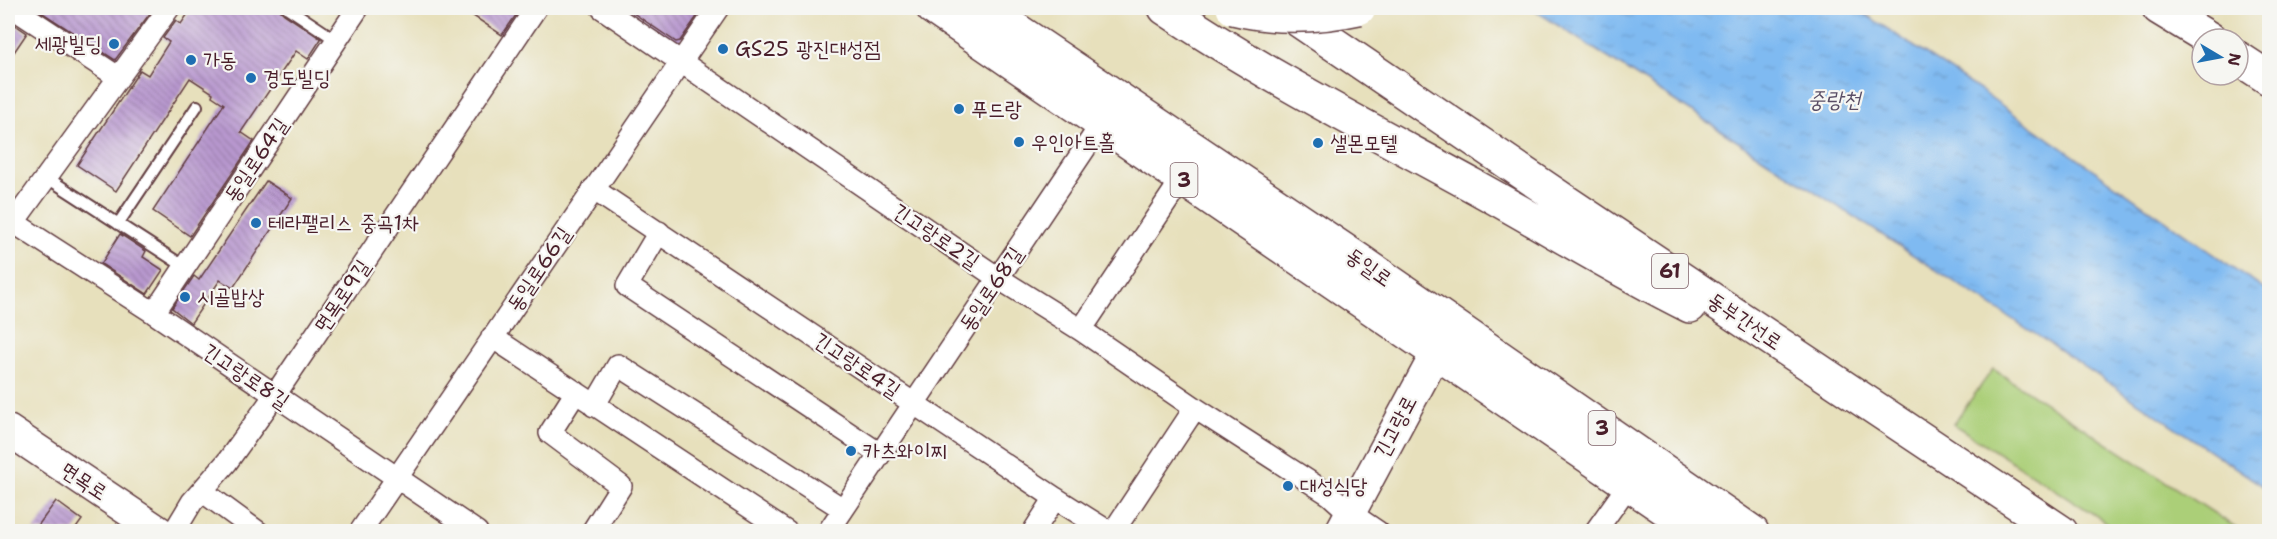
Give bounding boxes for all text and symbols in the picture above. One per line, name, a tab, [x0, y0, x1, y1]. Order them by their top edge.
north arrow	[2190, 27, 2250, 87]
place label: 세광빌딩	[34, 30, 102, 58]
place label: GS25 광진대성점	[735, 35, 881, 63]
marker: 세광빌딩	[107, 37, 121, 51]
marker: GS25 광진대성점	[716, 42, 730, 56]
place label: 가동	[203, 46, 237, 74]
text: N	[2223, 51, 2246, 68]
marker: 가동	[184, 53, 198, 67]
place label: 경도빌딩	[263, 64, 331, 92]
marker: 경도빌딩	[244, 71, 258, 85]
water label: 중랑천	[1807, 85, 1863, 114]
place label: 푸드랑	[971, 95, 1022, 123]
marker: 푸드랑	[952, 102, 966, 116]
street label: 동일로64길	[217, 112, 295, 208]
place label: 우인아트홀	[1031, 128, 1116, 156]
place label: 샐몬모텔	[1330, 129, 1398, 157]
marker: 우인아트홀	[1012, 135, 1026, 149]
marker: 샐몬모텔	[1311, 136, 1325, 150]
road number: 3	[1170, 163, 1198, 197]
street label: 긴고랑로2길	[887, 197, 985, 275]
place label: 테라팰리스 중곡1차	[268, 209, 419, 237]
marker: 테라팰리스 중곡1차	[249, 216, 263, 230]
street label: 동일로66길	[500, 221, 578, 317]
street label: 동일로68길	[953, 241, 1030, 337]
street label: 동일로	[1340, 241, 1398, 293]
street label: 면목로9길	[307, 254, 377, 338]
road number: 61	[1652, 254, 1688, 288]
place label: 시골밥상	[197, 283, 265, 311]
street label: 동부간선로	[1702, 286, 1788, 356]
marker: 시골밥상	[178, 290, 192, 304]
street label: 긴고랑로4길	[808, 326, 906, 404]
street label: 긴고랑로8길	[197, 337, 295, 415]
street label: 긴고랑로	[1367, 391, 1423, 463]
road number: 3	[1588, 411, 1616, 445]
place label: 카츠와이찌	[863, 437, 948, 465]
marker: 카츠와이찌	[844, 444, 858, 458]
street label: 면목로	[55, 455, 113, 507]
place label: 대성식당	[1300, 472, 1368, 500]
marker: 대성식당	[1281, 479, 1295, 493]

